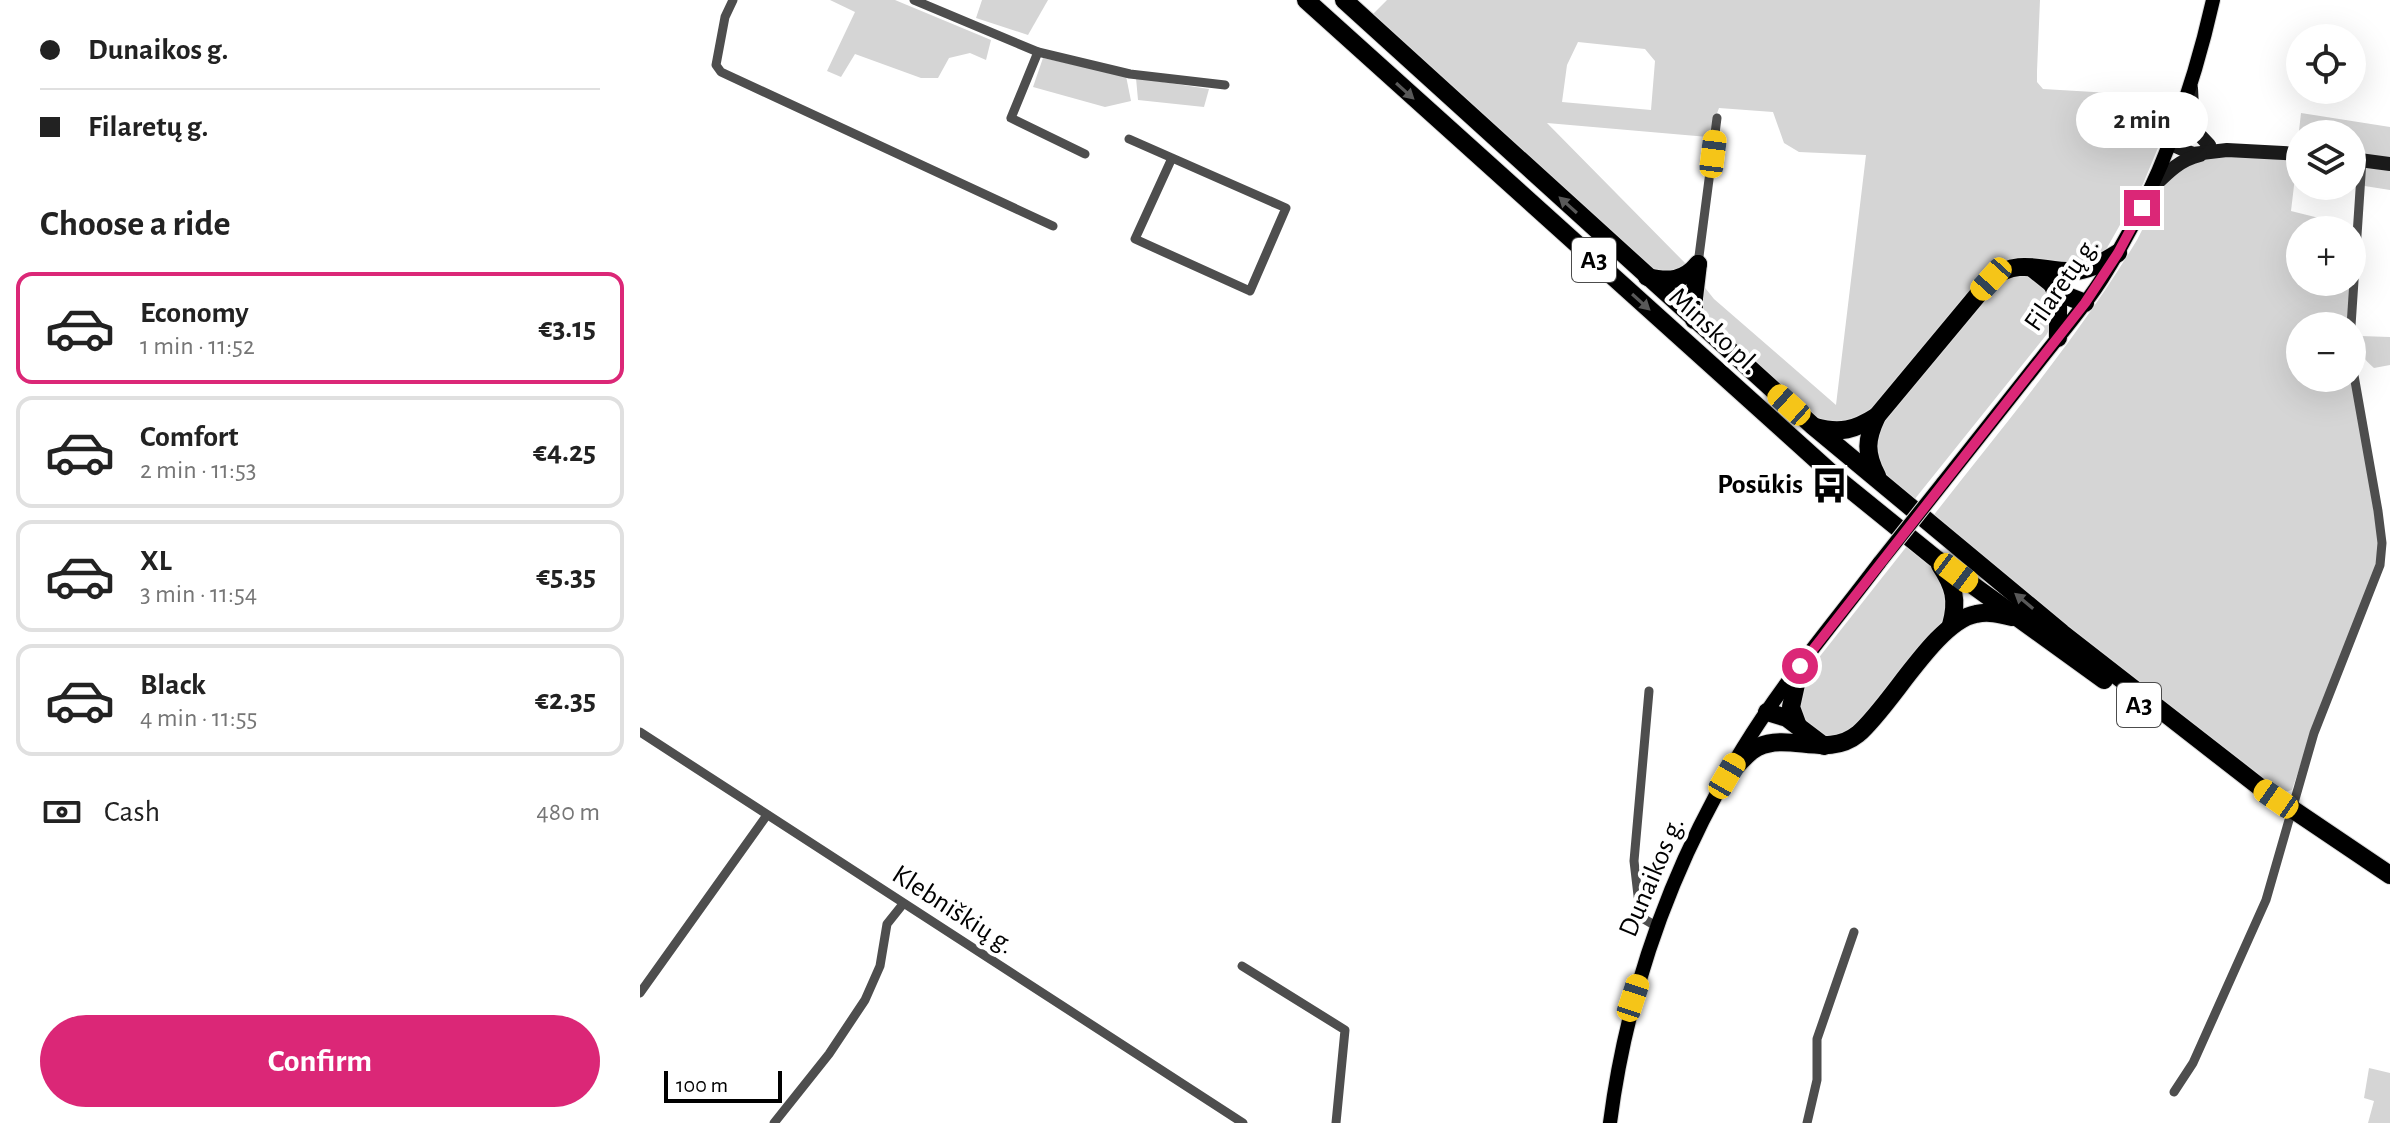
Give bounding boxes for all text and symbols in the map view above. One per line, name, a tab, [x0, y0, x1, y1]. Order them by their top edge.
map controls	[2286, 24, 2366, 392]
button: locate	[2286, 24, 2366, 104]
text: Dunaikos g.	[88, 35, 228, 65]
one-way arrow	[1395, 82, 1415, 99]
callout: 2 min	[2076, 92, 2208, 148]
text: 2 min	[2113, 107, 2171, 133]
text: Filaretų g.	[88, 112, 208, 142]
button: layers	[2286, 120, 2366, 200]
car	[1698, 129, 1728, 179]
route end	[2124, 190, 2160, 226]
one-way arrow	[1558, 196, 1577, 214]
text: Choose a ride	[40, 206, 230, 242]
button: +	[2286, 216, 2366, 296]
street label: Filaretų g.	[2019, 232, 2105, 336]
road number: A3	[1572, 238, 1616, 282]
car	[1966, 253, 2016, 305]
street label: Minsko pl.	[1664, 283, 1764, 379]
icon: car	[44, 292, 116, 364]
one-way arrow	[1630, 293, 1650, 310]
text: Economy	[140, 298, 249, 328]
button: −	[2286, 312, 2366, 392]
text: €3.15	[538, 313, 596, 343]
text: 1 min · 11:52	[140, 333, 255, 359]
car	[1763, 380, 1815, 430]
icon: car	[44, 416, 116, 488]
text: Comfort	[140, 422, 239, 452]
text: €4.25	[533, 437, 596, 467]
text: 2 min · 11:53	[140, 457, 257, 483]
bus stop icon: Posūkis	[1810, 466, 1848, 504]
place label: Posūkis	[1717, 471, 1803, 499]
icon: car	[44, 540, 116, 612]
text: XL	[140, 546, 172, 576]
car	[1930, 549, 1982, 597]
text: €5.35	[536, 561, 596, 591]
text: 3 min · 11:54	[140, 581, 257, 607]
one-way arrow	[2014, 593, 2034, 610]
route start	[1782, 648, 1818, 684]
icon: car	[44, 664, 116, 736]
text: Black	[140, 670, 206, 700]
road number: A3	[2117, 683, 2161, 727]
text: €2.35	[535, 685, 596, 715]
text: 4 min · 11:55	[140, 705, 257, 731]
car	[1705, 749, 1749, 803]
car	[2249, 775, 2303, 823]
icon: cash	[40, 790, 84, 834]
text: Cash	[104, 797, 160, 827]
text: 480 m	[536, 799, 600, 825]
street label: Dunaikos g.	[1614, 813, 1690, 941]
street label: Klebniškių g.	[887, 860, 1019, 960]
car	[1614, 971, 1652, 1025]
button: Confirm	[40, 1015, 600, 1107]
scale bar	[664, 1067, 782, 1103]
text: 100 m	[676, 1074, 728, 1096]

